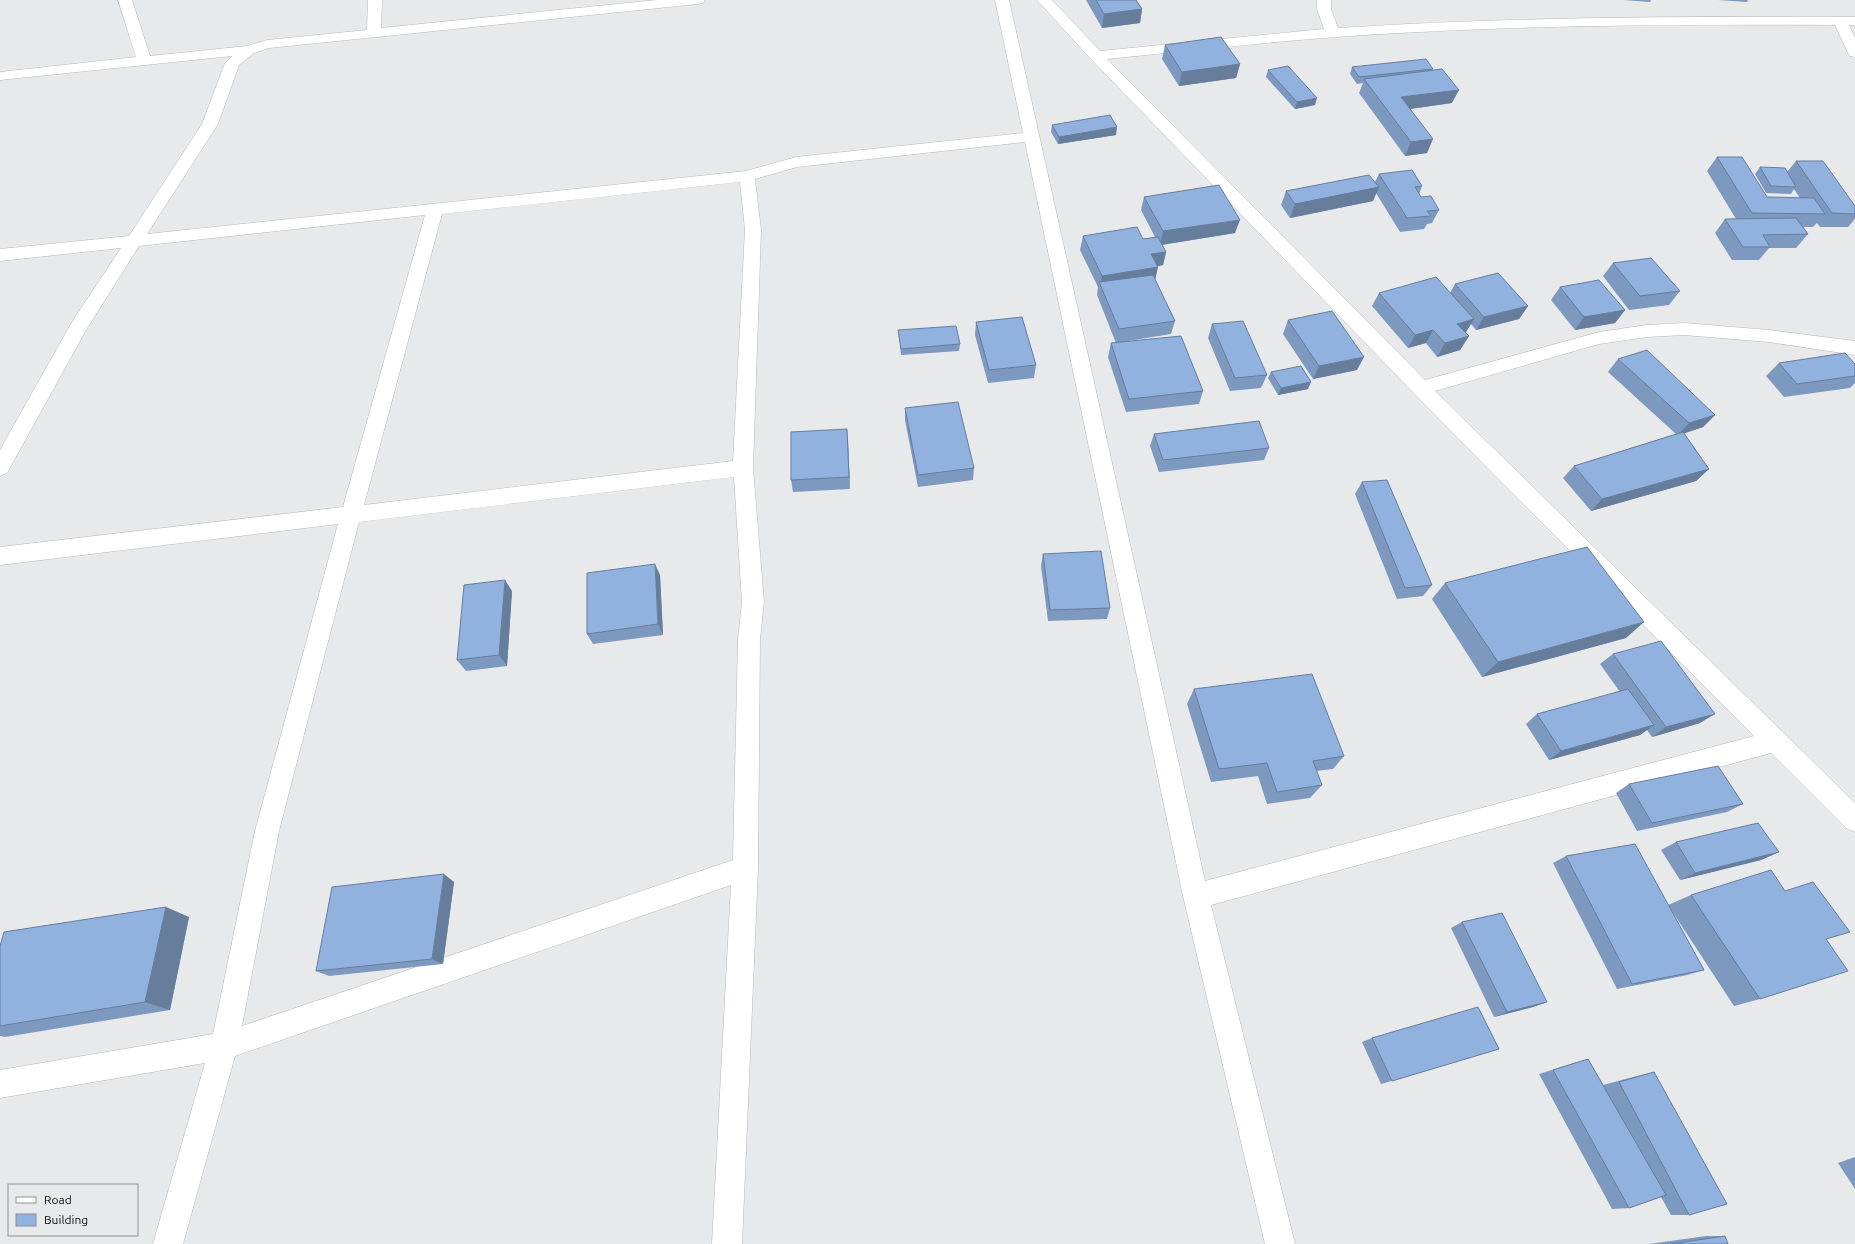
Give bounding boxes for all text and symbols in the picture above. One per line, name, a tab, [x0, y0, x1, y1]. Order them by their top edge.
legend	[8, 1184, 138, 1236]
text: Road	[44, 1193, 72, 1206]
text: Building	[44, 1213, 88, 1226]

